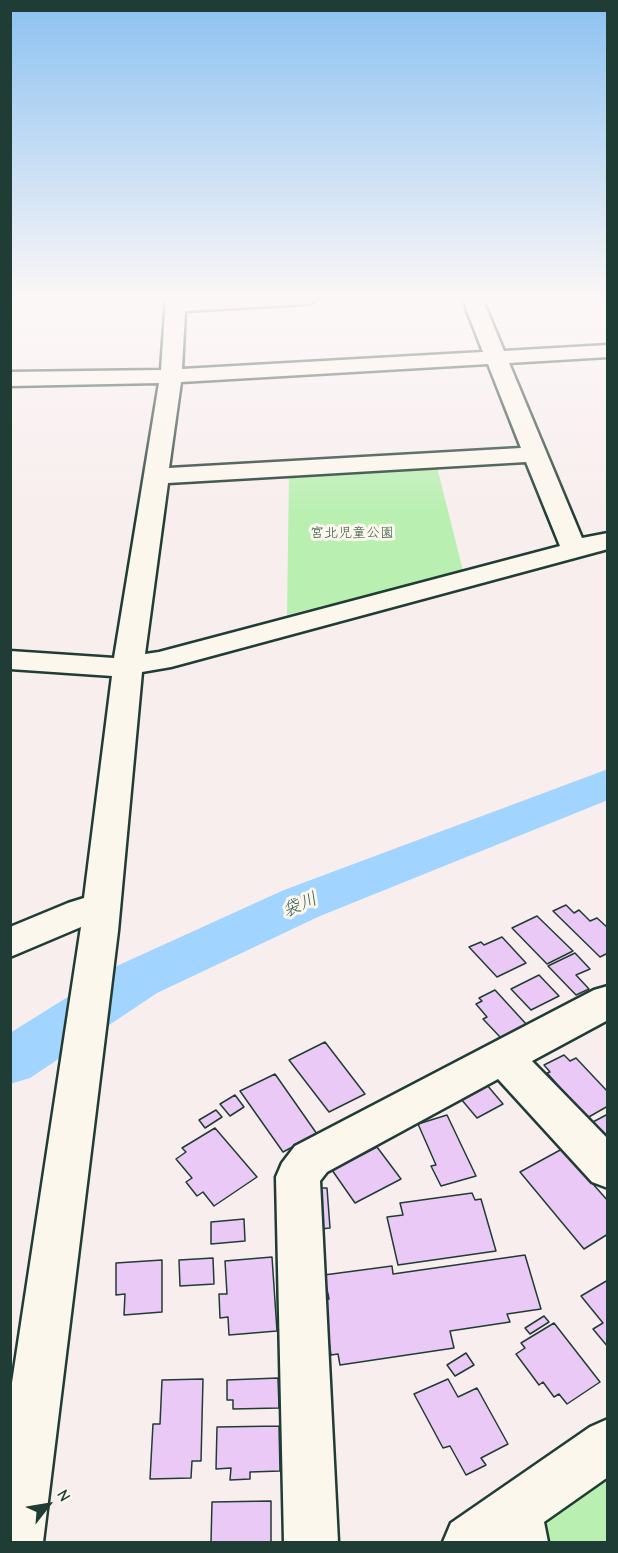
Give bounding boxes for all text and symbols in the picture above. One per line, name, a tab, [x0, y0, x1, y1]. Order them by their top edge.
park label: 宮北児童公園	[310, 525, 394, 541]
water label: 袋川	[279, 888, 321, 922]
north arrow	[18, 1475, 78, 1535]
text: N	[53, 1487, 74, 1505]

